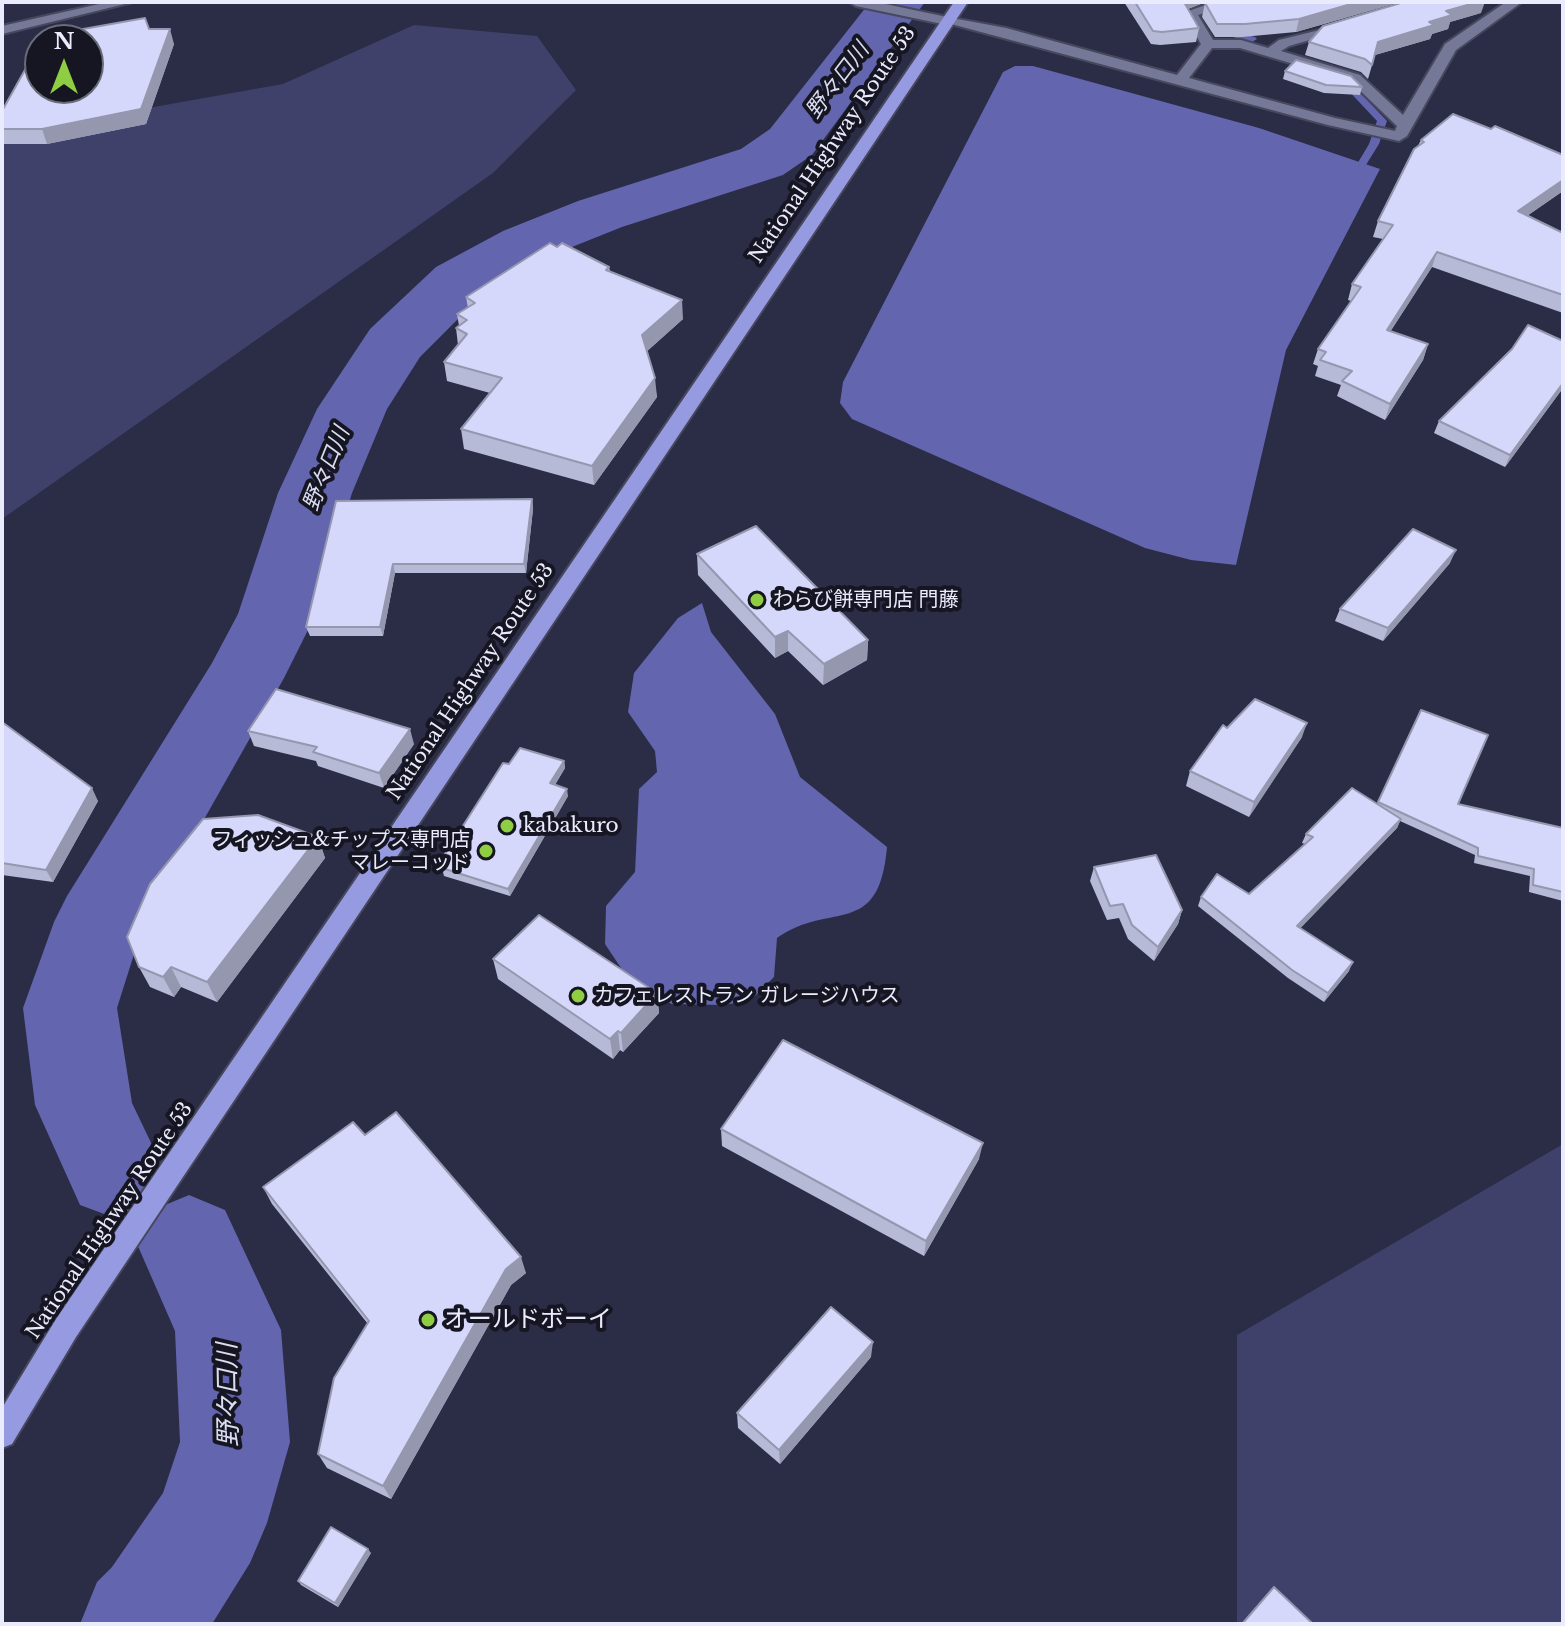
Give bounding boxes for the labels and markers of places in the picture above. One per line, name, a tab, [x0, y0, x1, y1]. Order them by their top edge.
place label: わらび餅専門店 門藤	[773, 588, 959, 612]
marker: わらび餅専門店 門藤	[748, 591, 766, 609]
place label: kabakuro	[523, 814, 619, 838]
marker: kabakuro	[498, 817, 516, 835]
place label: フィッシュ&チップス専門店 マレーコッド	[212, 828, 470, 875]
marker: フィッシュ&チップス専門店 マレーコッド	[477, 842, 495, 860]
place label: カフェレストラン ガレージハウス	[594, 984, 900, 1008]
marker: カフェレストラン ガレージハウス	[569, 987, 587, 1005]
place label: オールドボーイ	[444, 1306, 612, 1334]
marker: オールドボーイ	[419, 1311, 437, 1329]

